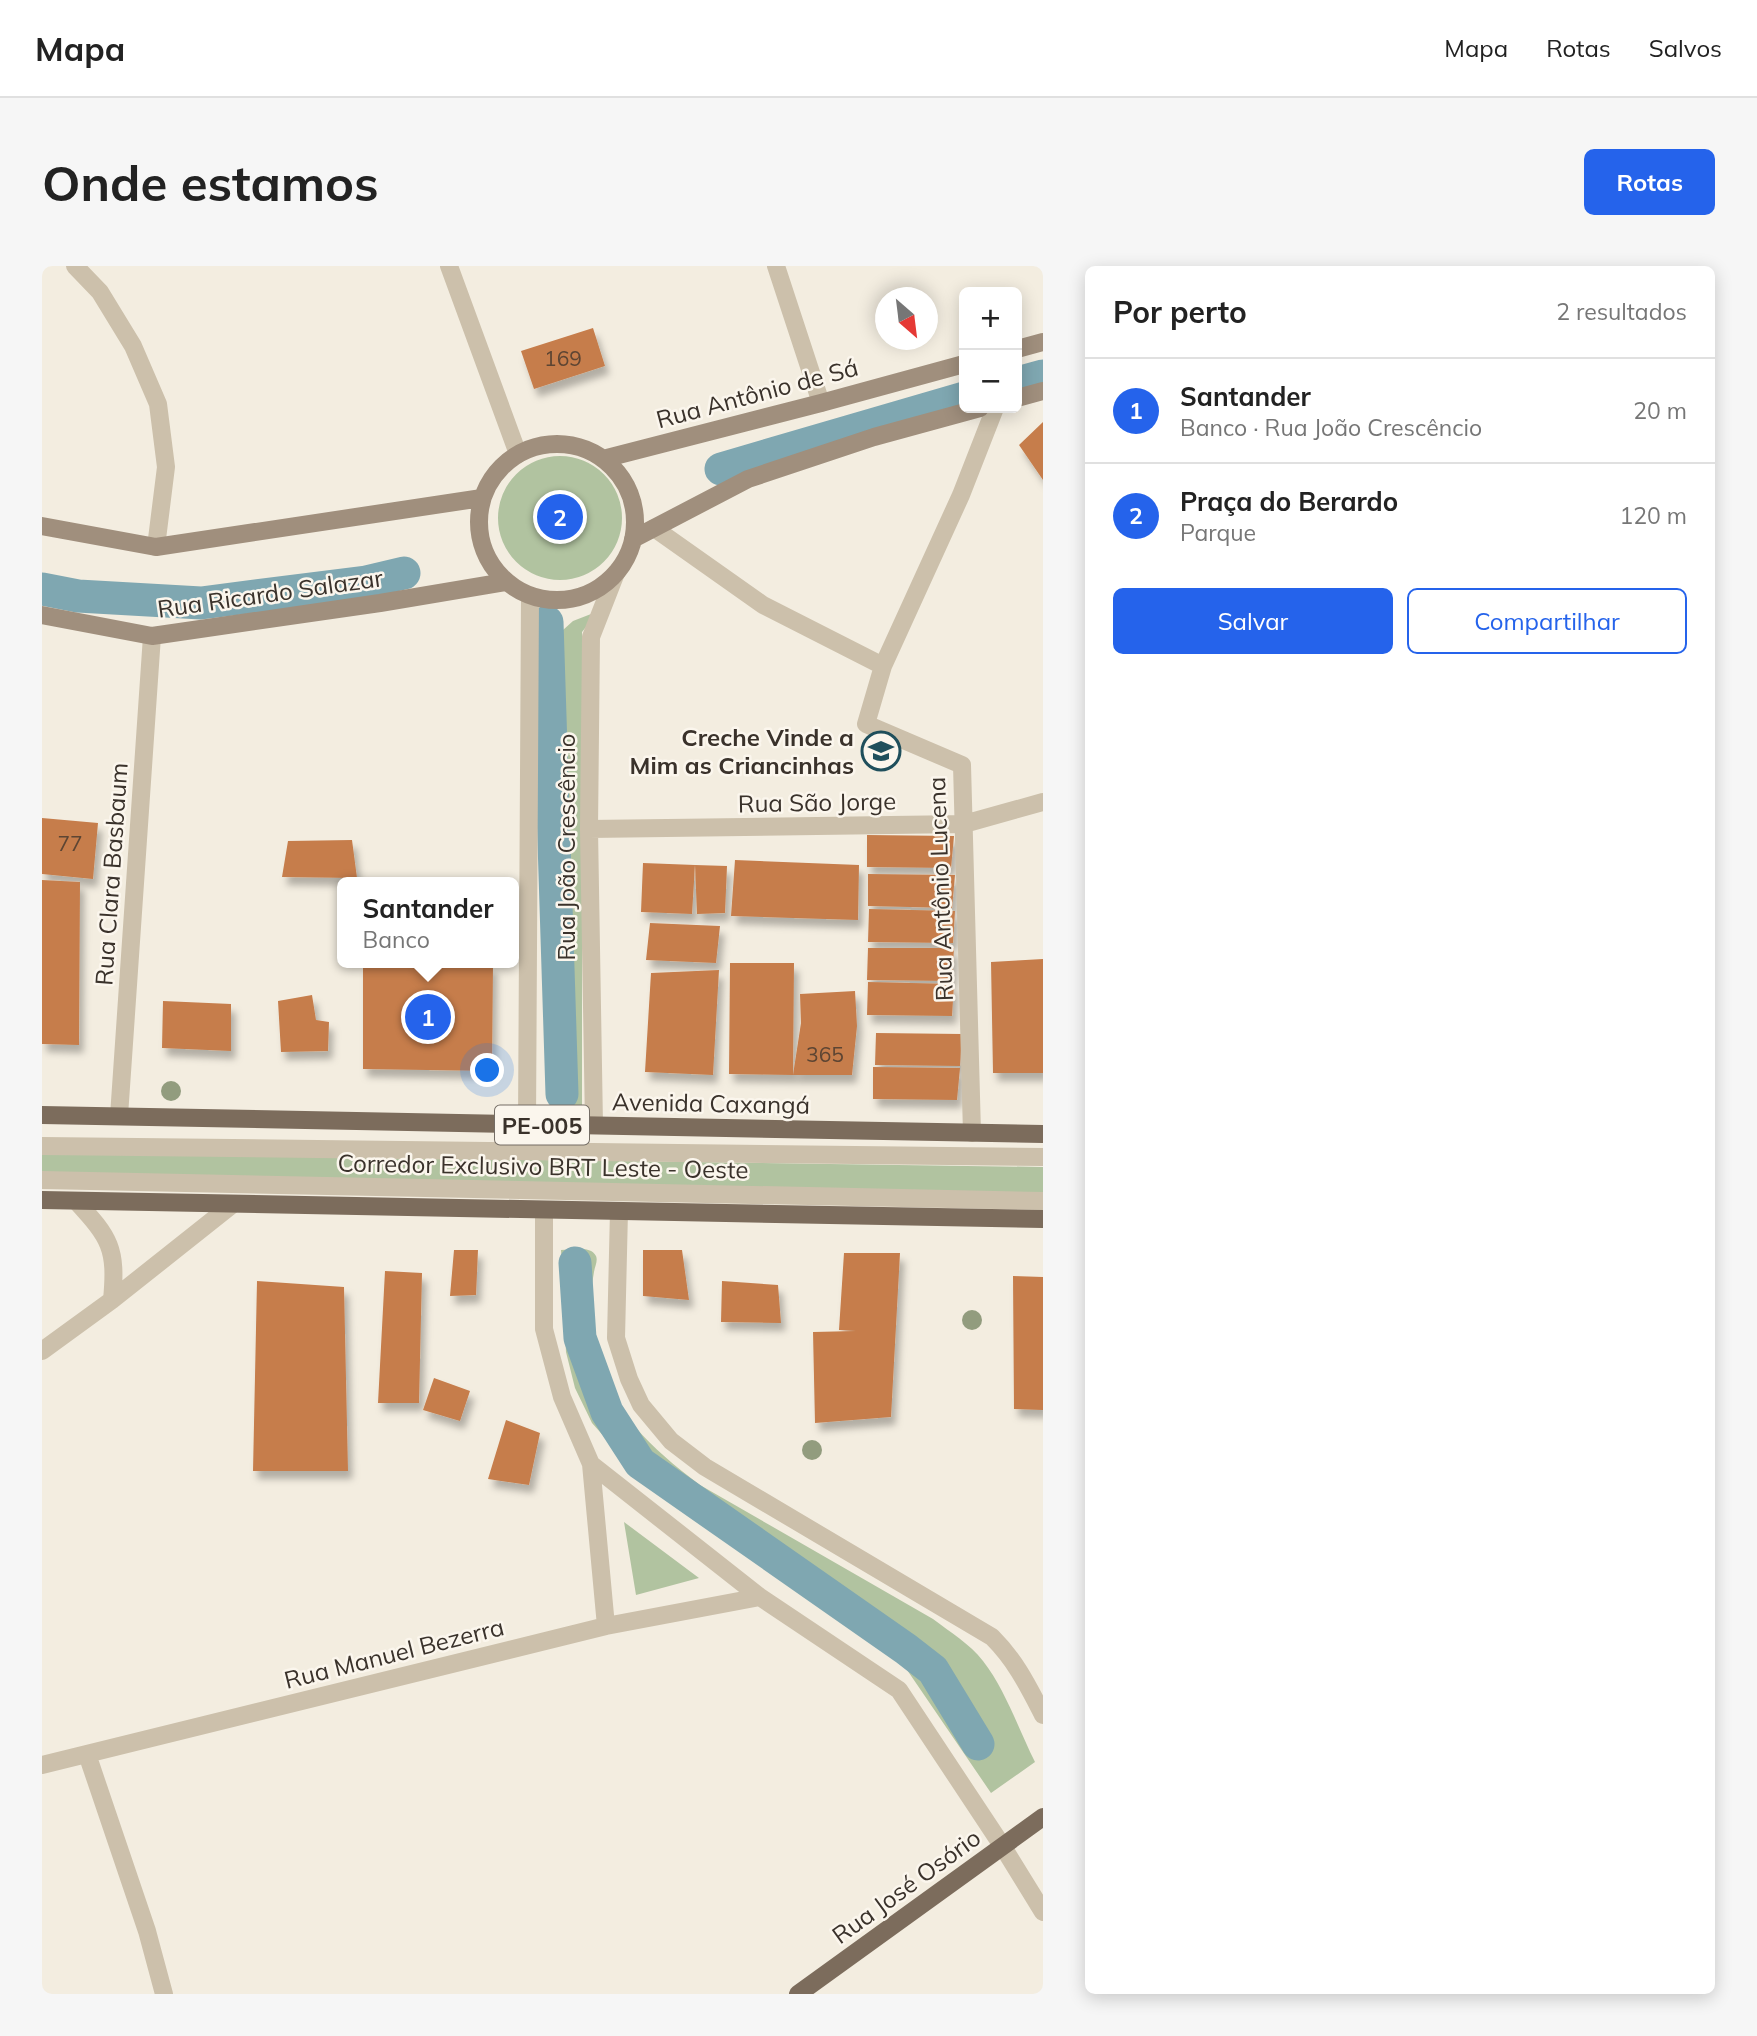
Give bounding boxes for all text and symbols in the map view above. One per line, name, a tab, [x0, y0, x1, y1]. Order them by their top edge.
text: Mapa	[35, 28, 125, 69]
text: Mapa	[1444, 33, 1508, 63]
text: Rotas	[1546, 33, 1611, 63]
text: Salvos	[1649, 33, 1722, 63]
button: Rotas	[1584, 149, 1715, 215]
text: Onde estamos	[42, 152, 378, 213]
north arrow	[875, 287, 938, 350]
map controls	[959, 287, 1022, 413]
button: +	[959, 287, 1022, 350]
text: Por perto	[1113, 293, 1247, 331]
text: 2 resultados	[1556, 297, 1687, 326]
house number: 169	[544, 345, 582, 371]
button: −	[959, 350, 1022, 413]
street label: Rua Antônio de Sá	[653, 352, 861, 434]
text: Santander	[1180, 380, 1311, 413]
text: 1	[1129, 396, 1143, 425]
text: 20 m	[1633, 396, 1687, 425]
text: Banco · Rua João Crescêncio	[1180, 413, 1482, 442]
text: Praça do Berardo	[1180, 485, 1398, 518]
pin: 2	[537, 491, 583, 543]
text: 2	[1129, 501, 1143, 530]
text: 120 m	[1619, 501, 1687, 530]
text: Parque	[1180, 518, 1256, 547]
street label: Rua Ricardo Salazar	[155, 562, 385, 624]
button: Salvar	[1113, 588, 1393, 654]
button: Compartilhar	[1407, 588, 1687, 654]
place label: Creche Vinde a Mim as Criancinhas	[630, 722, 854, 780]
school or university icon: Creche Vinde a Mim as Criancinhas	[860, 730, 902, 772]
street label: Rua João Crescêncio	[551, 733, 581, 961]
street label: Rua Clara Basbaum	[88, 762, 134, 986]
street label: Rua Antônio Lucena	[921, 776, 959, 1002]
street label: Rua São Jorge	[738, 786, 896, 818]
house number: 77	[57, 830, 83, 856]
popup	[337, 877, 519, 968]
text: Santander	[363, 892, 493, 925]
text: Banco	[363, 925, 430, 954]
pin: 1	[405, 991, 451, 1043]
house number: 365	[806, 1041, 844, 1067]
your location	[470, 1053, 504, 1087]
street label: Avenida Caxangá	[612, 1086, 810, 1120]
road number: PE-005	[495, 1105, 589, 1144]
street label: Corredor Exclusivo BRT Leste - Oeste	[337, 1147, 749, 1185]
street label: Rua Manuel Bezerra	[281, 1611, 507, 1695]
street label: Rua José Osório	[826, 1822, 986, 1950]

